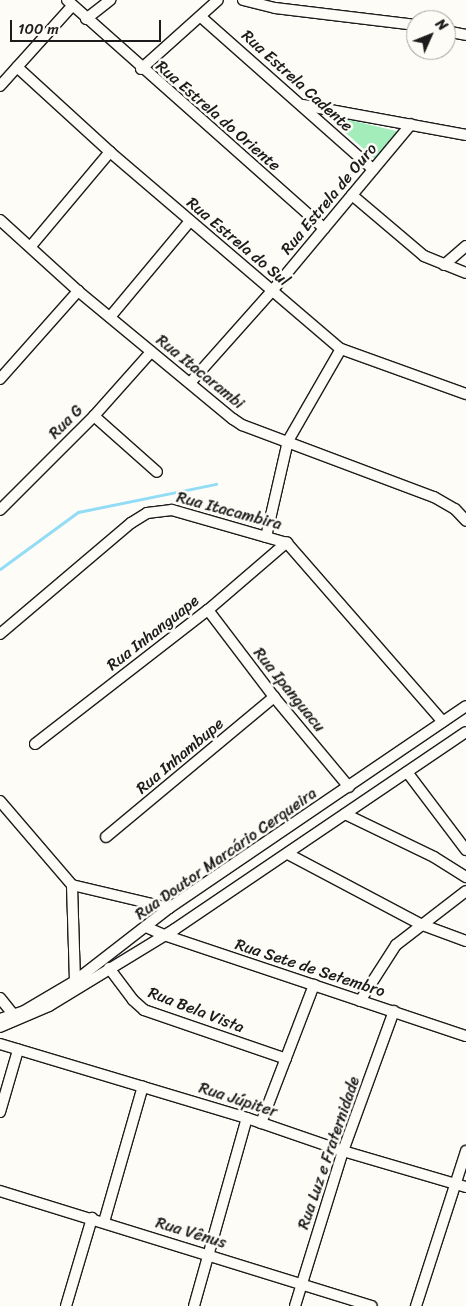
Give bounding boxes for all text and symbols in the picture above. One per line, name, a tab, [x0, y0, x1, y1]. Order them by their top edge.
scale bar	[12, 10, 164, 42]
north arrow	[406, 10, 456, 60]
text: N	[429, 13, 454, 37]
text: 100 m	[18, 16, 59, 42]
street label: Rua Estrela Cadente	[238, 26, 356, 136]
street label: Rua Estrela do Oriente	[152, 57, 284, 175]
street label: Rua Estrela de Ouro	[277, 139, 381, 259]
street label: Rua Estrela do Sul	[182, 193, 294, 291]
street label: Rua Itacarambi	[152, 331, 248, 413]
street label: Rua G	[45, 401, 87, 443]
street label: Rua Itacambira	[174, 488, 284, 534]
street label: Rua Inhanguape	[103, 591, 203, 675]
street label: Rua Ipanguacu	[249, 644, 329, 736]
street label: Rua Inhambupe	[133, 714, 227, 798]
street label: Rua Doutor Marcário Cerqueira	[132, 784, 320, 924]
street label: Rua Sete de Setembro	[232, 934, 388, 1002]
street label: Rua Bela Vista	[145, 983, 247, 1037]
street label: Rua Luz e Fraternidade	[294, 1073, 364, 1233]
street label: Rua Júpiter	[196, 1078, 280, 1122]
street label: Rua Vênus	[154, 1213, 228, 1253]

